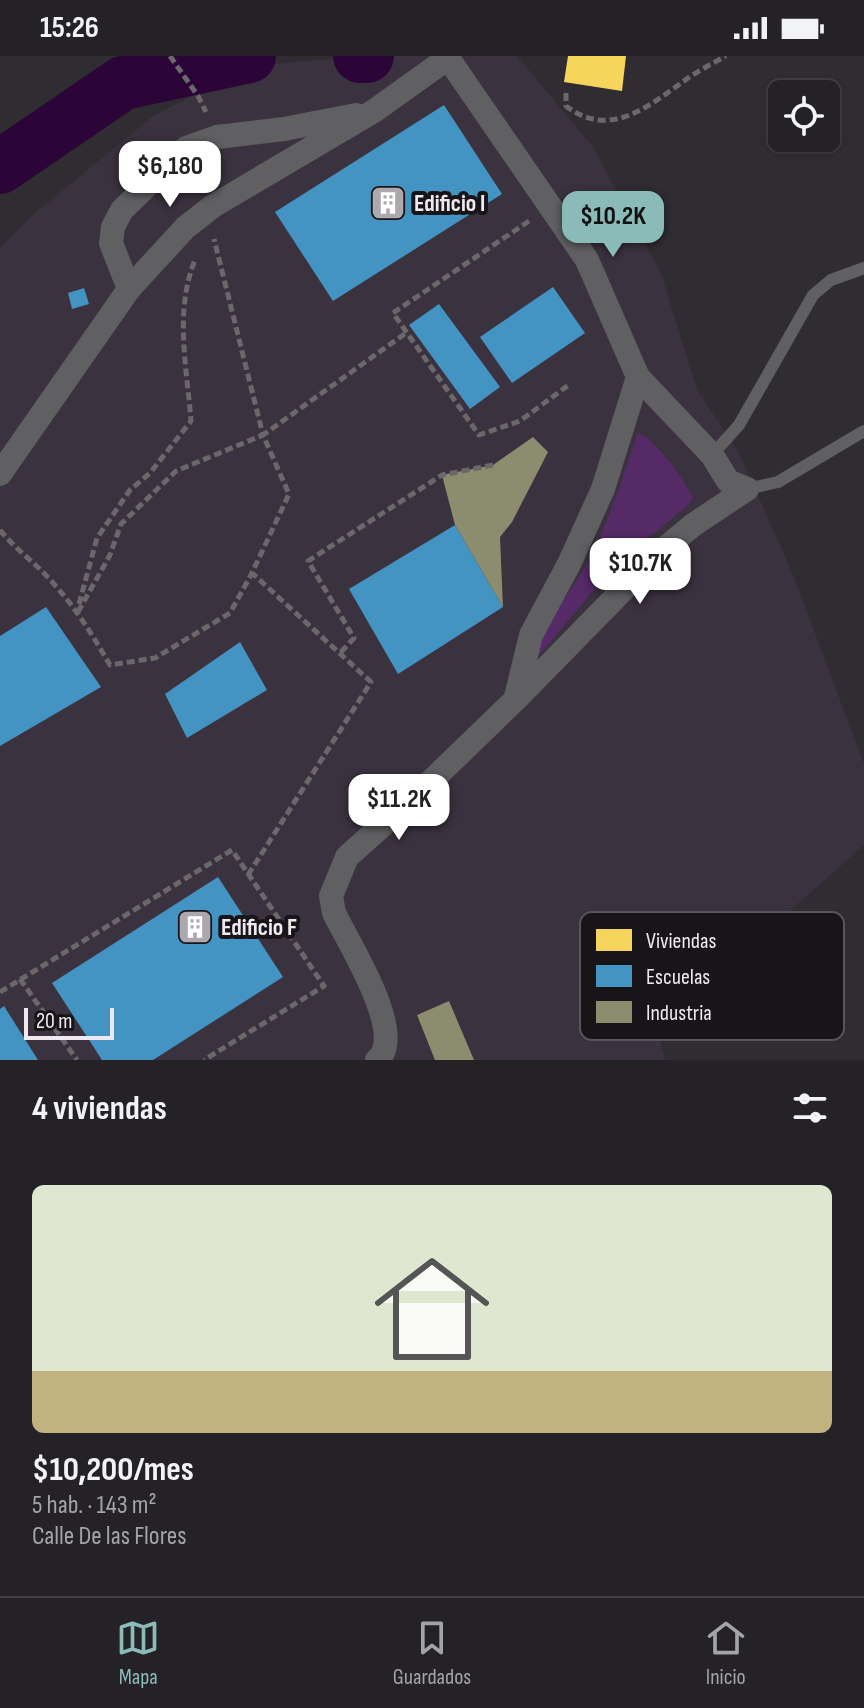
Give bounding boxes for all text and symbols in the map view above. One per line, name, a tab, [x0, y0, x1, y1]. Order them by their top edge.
text: 15:26	[40, 10, 99, 46]
map controls	[768, 80, 840, 152]
button: locate	[768, 80, 840, 152]
pin: $6,180	[105, 141, 235, 209]
text: $6,180	[137, 151, 203, 182]
building icon: Edificio I	[369, 184, 407, 222]
place label: Edificio I	[414, 189, 485, 218]
pin: $10.2K	[548, 191, 678, 259]
text: $10.2K	[580, 201, 646, 232]
pin: $10.7K	[575, 538, 705, 606]
text: $10.7K	[608, 548, 672, 579]
pin: $11.2K	[334, 774, 464, 842]
text: $11.2K	[367, 784, 431, 815]
building icon: Edificio F	[176, 908, 214, 946]
legend	[580, 912, 844, 1040]
place label: Edificio F	[221, 913, 297, 942]
text: Viviendas	[646, 928, 717, 955]
text: Escuelas	[646, 964, 710, 991]
text: Industria	[646, 1000, 712, 1027]
scale bar	[24, 1004, 114, 1040]
text: 20 m	[36, 1008, 73, 1035]
icon: filters	[788, 1086, 832, 1130]
text: 4 viviendas	[32, 1088, 167, 1129]
icon: home	[360, 1237, 504, 1381]
text: $10,200/mes	[32, 1449, 194, 1490]
text: 5 hab. · 143 m²	[32, 1490, 157, 1521]
text: Calle De las Flores	[32, 1521, 186, 1552]
tab: Mapa	[116, 1616, 160, 1691]
tab: Guardados	[393, 1616, 471, 1691]
tab: Inicio	[704, 1616, 748, 1691]

